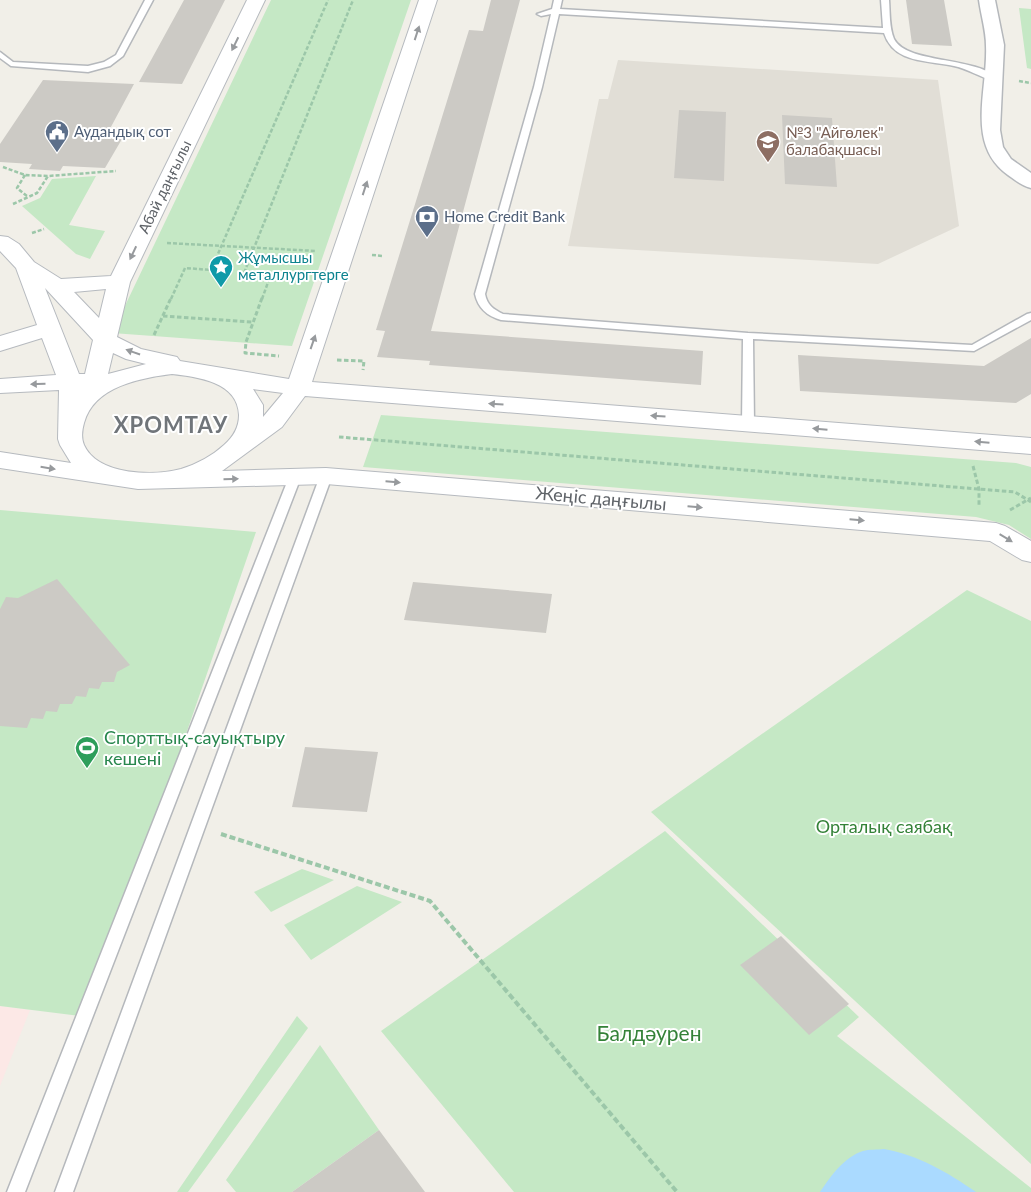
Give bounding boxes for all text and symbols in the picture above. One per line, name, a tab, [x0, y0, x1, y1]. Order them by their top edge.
one-way arrow	[413, 26, 421, 41]
one-way arrow	[230, 37, 238, 51]
public building icon: Аудандық сот	[44, 119, 70, 153]
place label: Аудандық сот	[74, 122, 171, 140]
place label: №3 "Айгөлек" балабақшасы	[786, 123, 883, 158]
school or university icon: №3 "Айгөлек" балабақшасы	[755, 129, 781, 163]
street label: Абай даңғылы	[134, 137, 194, 236]
one-way arrow	[362, 180, 369, 195]
bank icon: Home Credit Bank	[414, 204, 440, 238]
place label: Home Credit Bank	[444, 207, 565, 225]
one-way arrow	[128, 246, 136, 260]
place label: Жұмысшы металлургтерге	[238, 248, 349, 283]
place icon: Жұмысшы металлургтерге	[208, 254, 234, 288]
one-way arrow	[310, 334, 318, 349]
one-way arrow	[125, 348, 140, 356]
one-way arrow	[30, 381, 46, 389]
one-way arrow	[488, 399, 504, 407]
district label: ХРОМТАУ	[114, 411, 228, 438]
one-way arrow	[650, 412, 666, 420]
one-way arrow	[812, 425, 828, 433]
one-way arrow	[974, 438, 990, 446]
one-way arrow	[41, 464, 57, 472]
one-way arrow	[223, 475, 239, 483]
one-way arrow	[385, 478, 401, 486]
street label: Жеңіс даңғылы	[535, 481, 668, 515]
one-way arrow	[687, 503, 703, 511]
one-way arrow	[849, 517, 865, 525]
one-way arrow	[1000, 534, 1013, 543]
place label: Спорттық-сауықтыру кешені	[104, 726, 286, 769]
sports icon: Спорттық-сауықтыру кешені	[74, 735, 100, 769]
park label: Орталық саябақ	[816, 815, 953, 837]
park label: Балдәурен	[597, 1020, 701, 1045]

